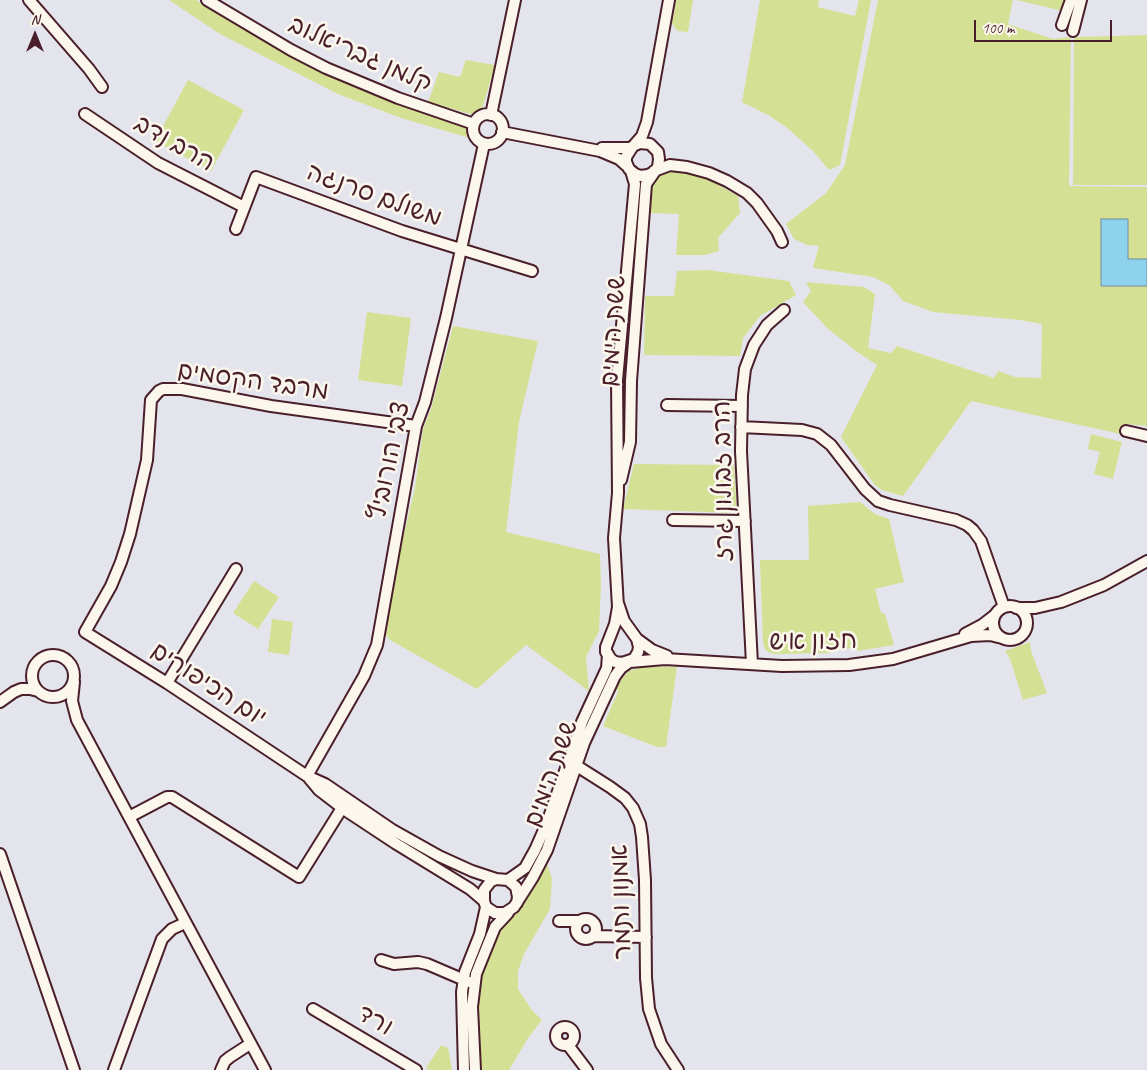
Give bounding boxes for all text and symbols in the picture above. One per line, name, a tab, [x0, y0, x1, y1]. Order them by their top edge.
north arrow	[10, 10, 60, 60]
street label: קלמן גבריאלוב	[284, 10, 436, 100]
scale bar	[977, 10, 1114, 42]
text: N	[31, 11, 39, 28]
text: 100 m	[982, 19, 1014, 38]
street label: הרב נדב	[128, 109, 220, 179]
street label: משולם סרנגה	[302, 158, 446, 234]
street label: ששת הימים	[595, 274, 633, 388]
street label: מרבד הקסמים	[175, 357, 331, 407]
street label: צבי הורוביץ	[363, 399, 417, 523]
street label: הרב זבולון גרז	[708, 400, 740, 562]
street label: חזון איש	[769, 626, 857, 658]
street label: יום הכיפורים	[145, 637, 271, 733]
street label: ששת הימים	[519, 716, 585, 832]
street label: אמנון ותמר	[605, 844, 639, 960]
street label: ורד	[352, 999, 398, 1043]

